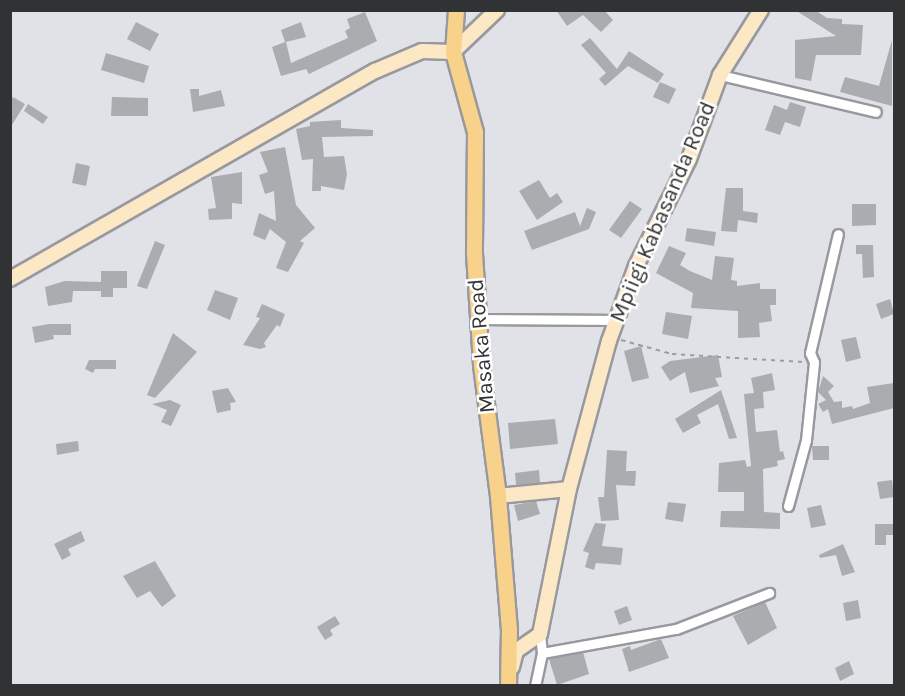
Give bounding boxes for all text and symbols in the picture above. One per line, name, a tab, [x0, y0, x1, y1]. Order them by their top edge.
street label: Mpiigi Kabasanda Road	[604, 98, 722, 326]
street label: Masaka Road	[463, 278, 501, 414]

